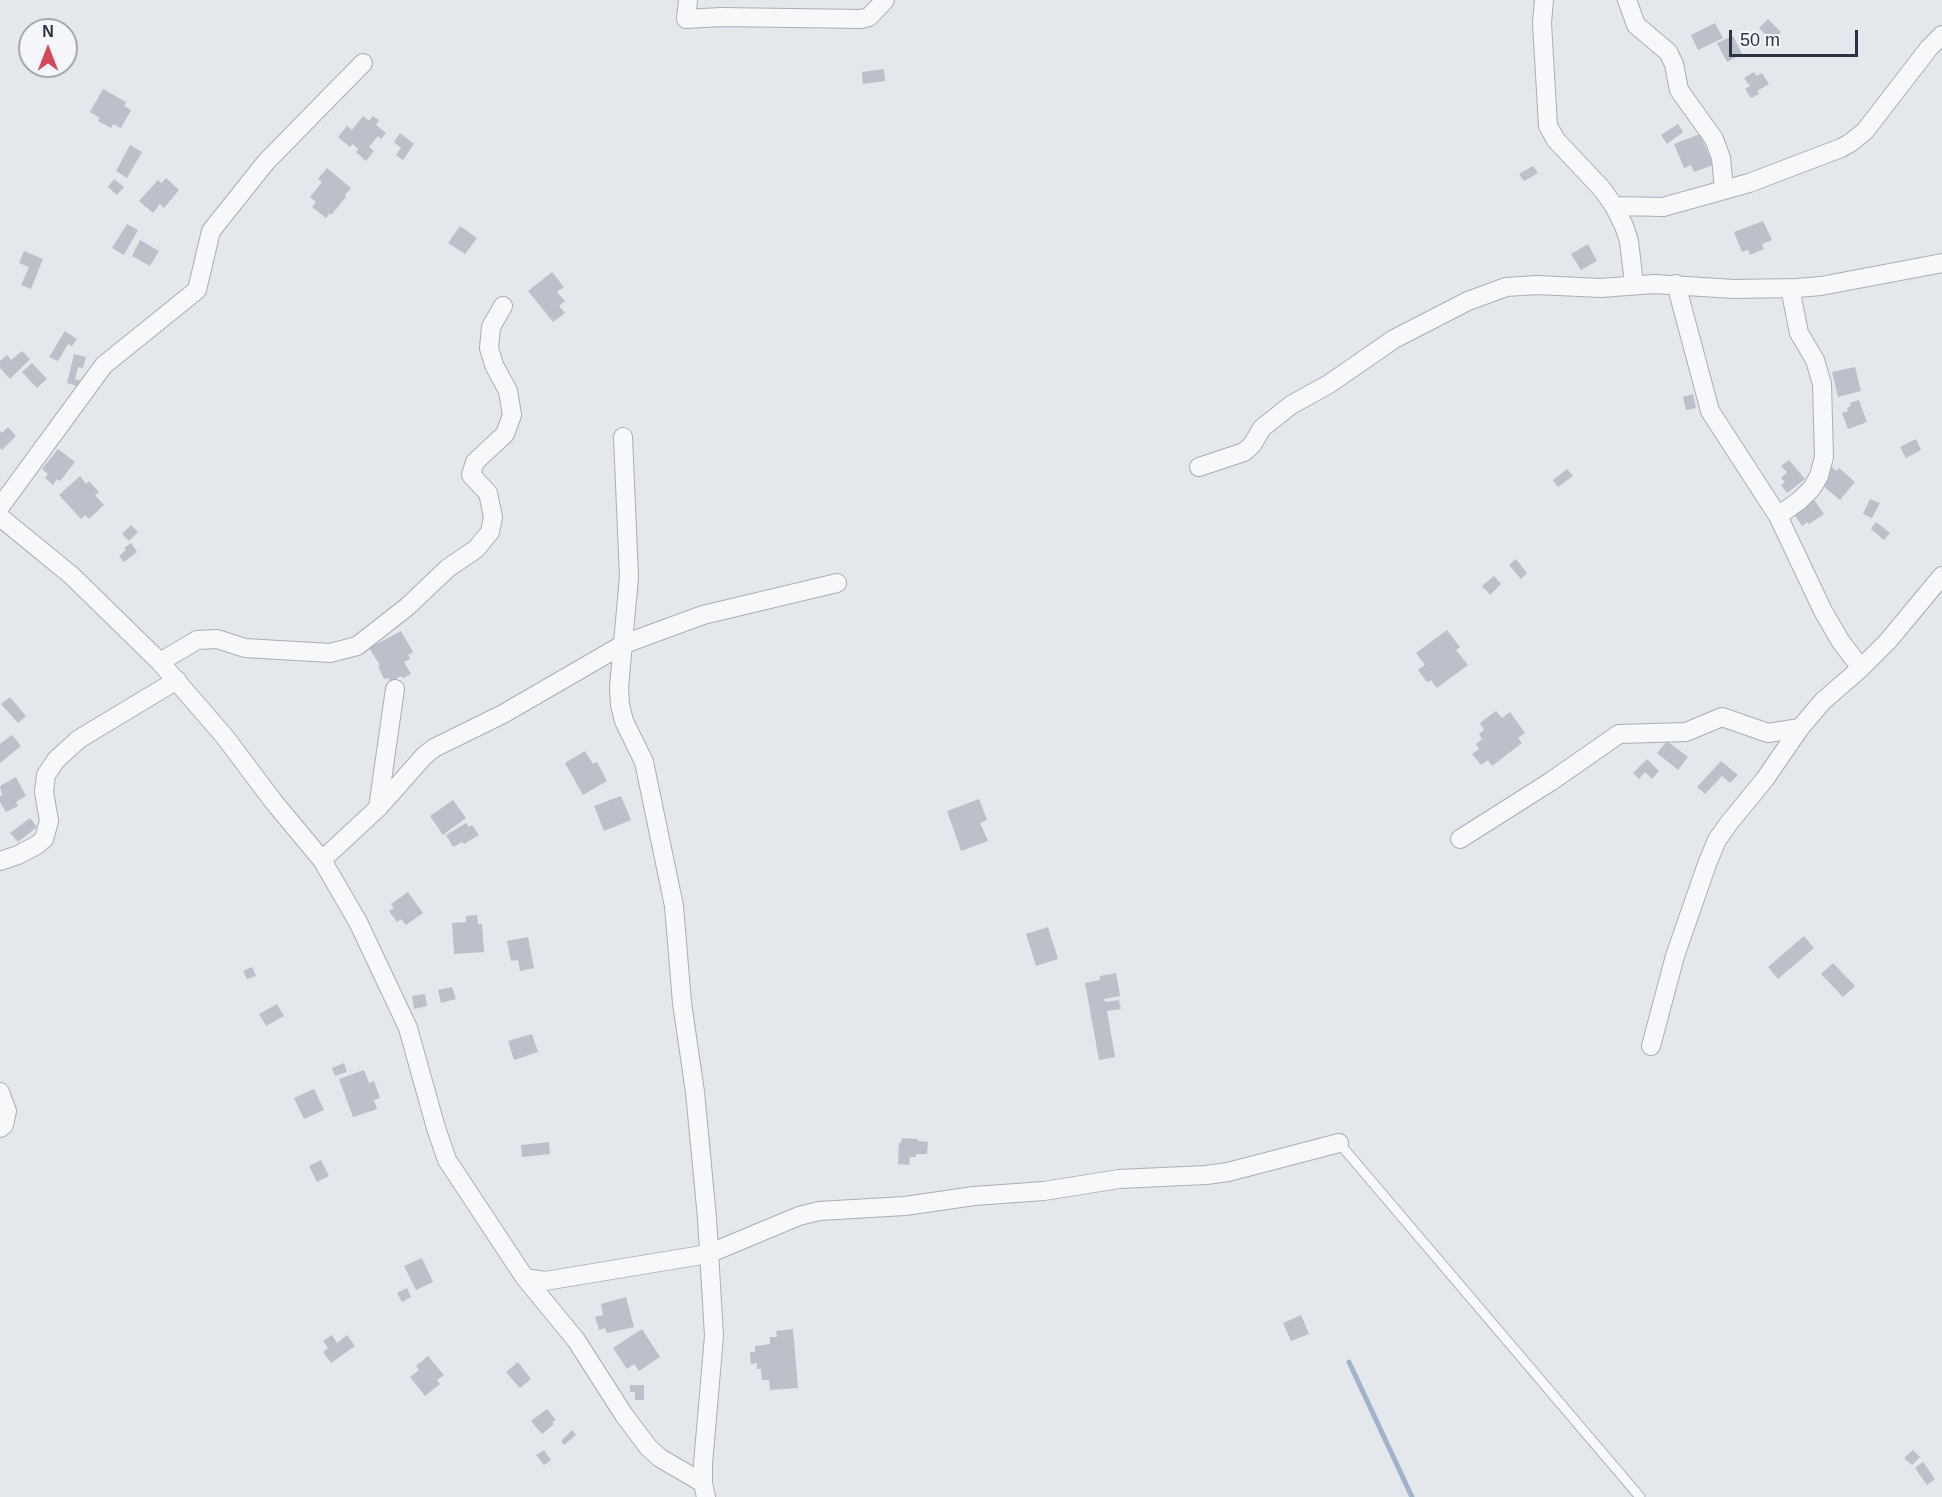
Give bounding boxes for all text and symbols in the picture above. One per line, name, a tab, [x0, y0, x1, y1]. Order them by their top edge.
north arrow	[18, 18, 78, 78]
scale bar	[1732, 18, 1861, 56]
text: N	[42, 23, 54, 40]
text: 50 m	[1740, 30, 1780, 50]

